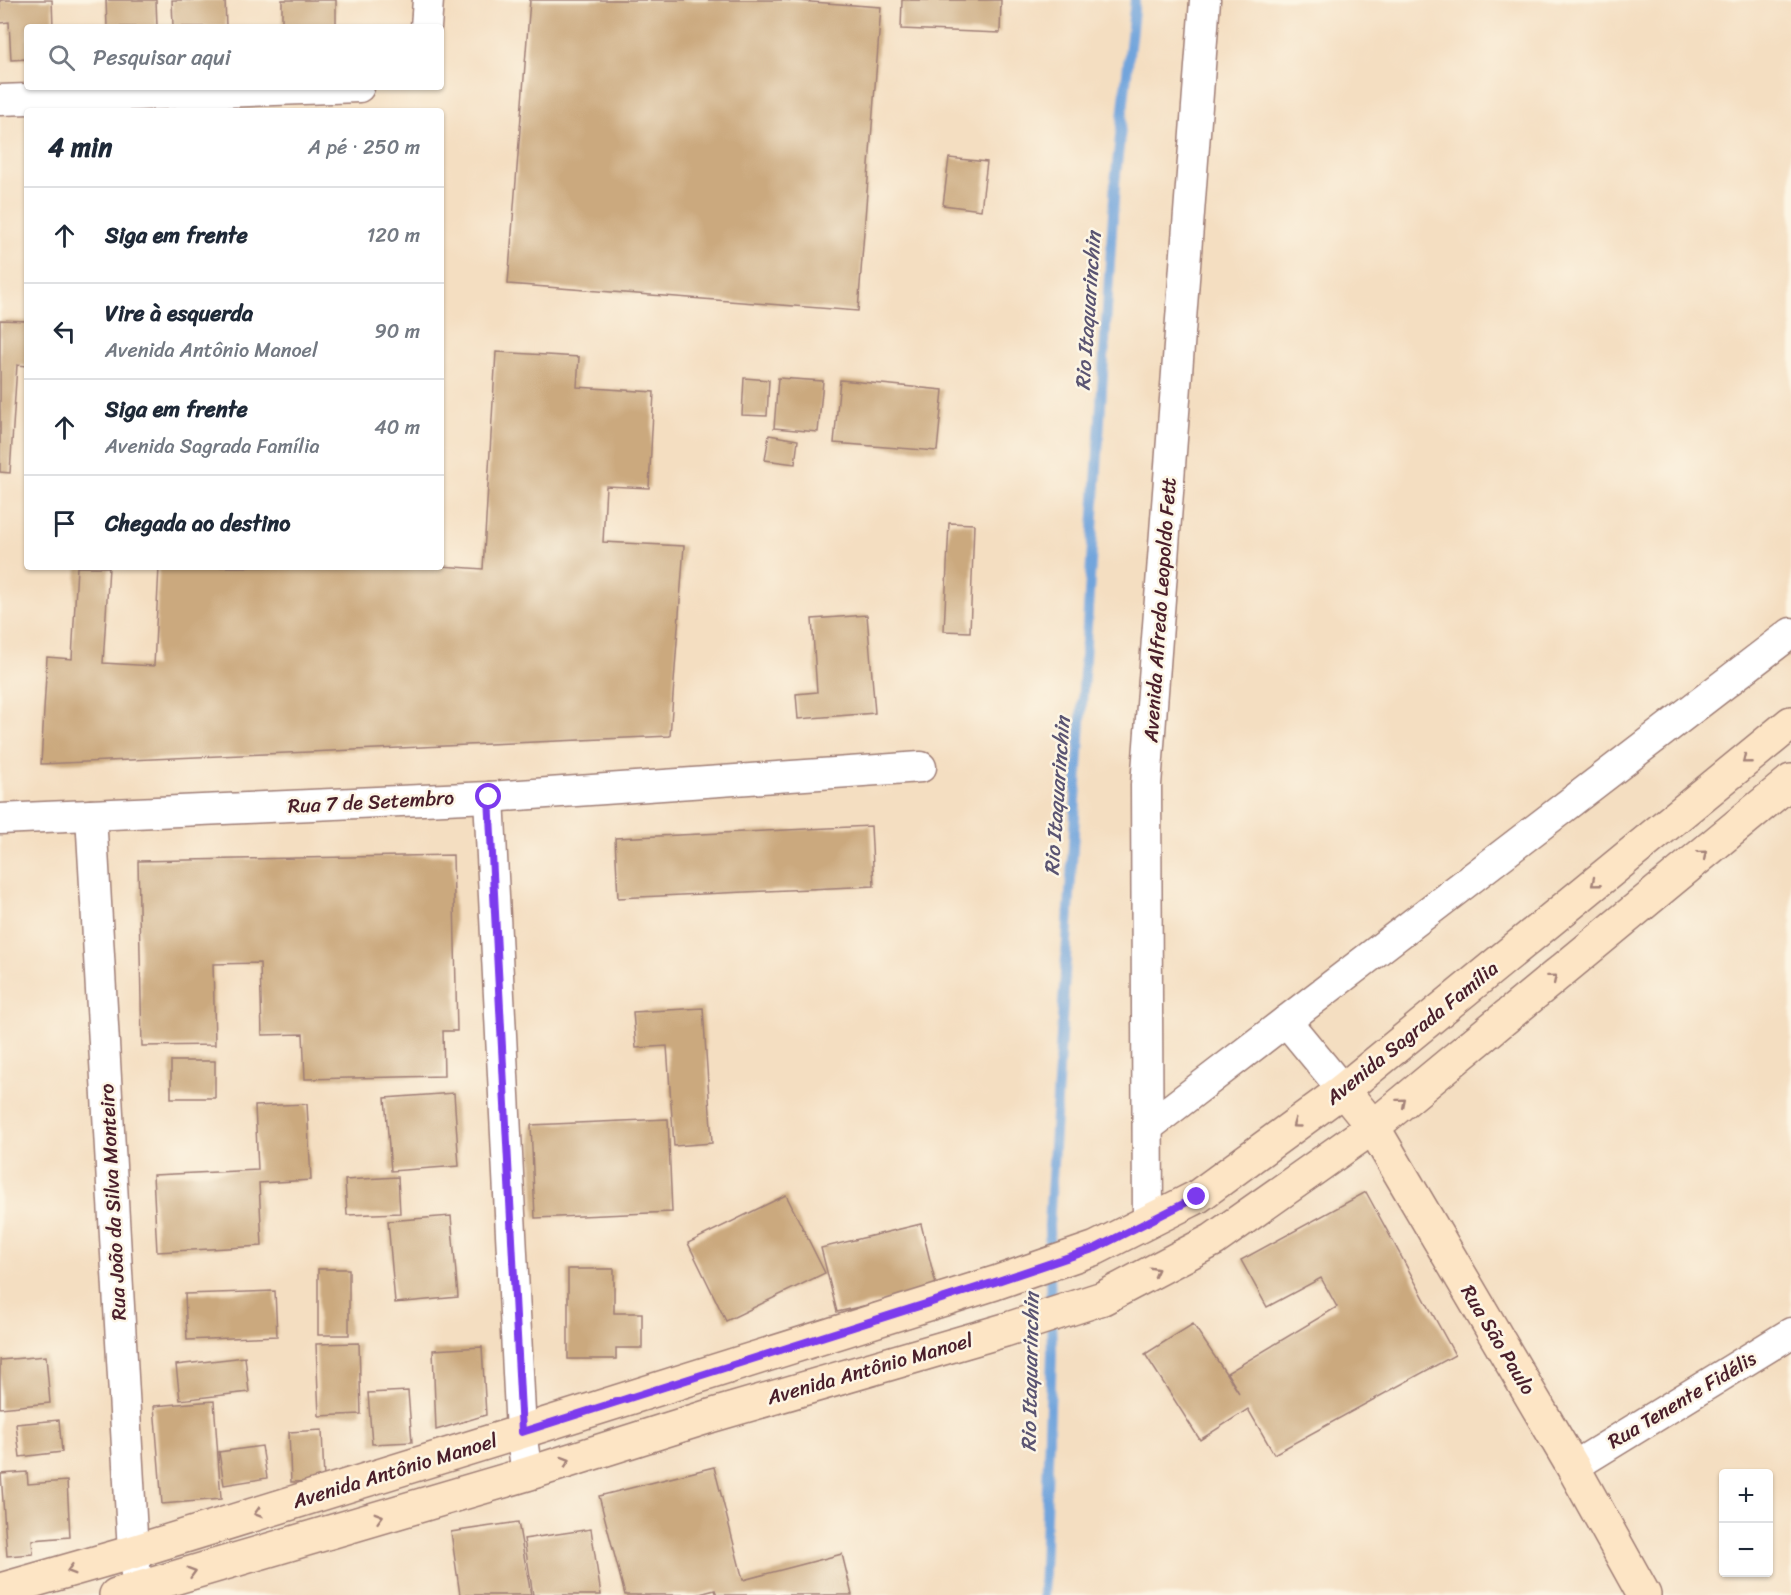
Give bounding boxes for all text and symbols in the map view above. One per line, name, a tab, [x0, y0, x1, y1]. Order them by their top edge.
search box	[24, 24, 444, 90]
text: Pesquisar aqui	[93, 38, 231, 77]
icon: search	[45, 41, 78, 74]
text: 4 min	[48, 124, 112, 170]
text: A pé · 250 m	[308, 130, 420, 165]
text: Siga em frente	[105, 216, 248, 255]
text: 120 m	[367, 218, 420, 253]
icon: ahead	[48, 219, 81, 252]
water label: Rio Itaquarinchin	[1063, 228, 1113, 392]
text: Vire à esquerda	[105, 294, 253, 333]
text: 90 m	[375, 314, 420, 349]
icon: left	[48, 315, 81, 348]
text: Avenida Antônio Manoel	[105, 333, 318, 368]
text: Siga em frente	[105, 390, 248, 429]
text: 40 m	[374, 410, 420, 445]
icon: ahead	[48, 411, 81, 444]
text: Avenida Sagrada Família	[105, 429, 320, 464]
street label: Avenida Alfredo Leopoldo Fett	[1133, 476, 1187, 745]
text: Chegada ao destino	[105, 504, 290, 543]
icon: arrive	[48, 507, 81, 540]
water label: Rio Itaquarinchin	[1032, 713, 1082, 877]
one-way arrow	[1742, 752, 1753, 763]
street label: Rua 7 de Setembro	[287, 780, 455, 824]
route start	[475, 783, 501, 809]
one-way arrow	[1696, 850, 1707, 861]
one-way arrow	[1591, 876, 1602, 887]
street label: Avenida Sagrada Família	[1317, 952, 1506, 1115]
one-way arrow	[1546, 974, 1557, 985]
street label: Rua João da Silva Monteiro	[89, 1083, 137, 1321]
one-way arrow	[1396, 1099, 1407, 1110]
one-way arrow	[1292, 1117, 1303, 1128]
route end	[1183, 1183, 1209, 1209]
one-way arrow	[1149, 1267, 1159, 1278]
street label: Rua São Paulo	[1451, 1278, 1545, 1402]
water label: Rio Itaquarinchin	[1010, 1289, 1050, 1452]
street label: Avenida Antônio Manoel	[762, 1323, 978, 1415]
street label: Rua Tenente Fidélis	[1601, 1341, 1764, 1458]
street label: Avenida Antônio Manoel	[287, 1423, 503, 1519]
one-way arrow	[560, 1456, 571, 1469]
map controls	[1719, 1469, 1773, 1577]
button: +	[1719, 1469, 1773, 1523]
one-way arrow	[253, 1506, 264, 1519]
one-way arrow	[373, 1512, 384, 1524]
button: −	[1719, 1523, 1773, 1577]
one-way arrow	[66, 1563, 77, 1575]
one-way arrow	[186, 1567, 197, 1579]

